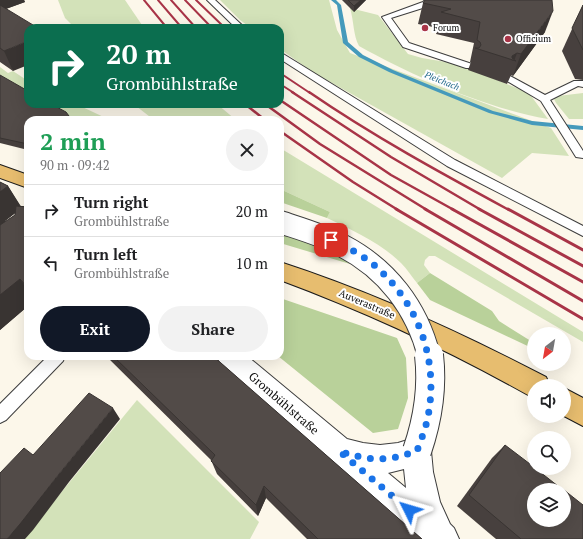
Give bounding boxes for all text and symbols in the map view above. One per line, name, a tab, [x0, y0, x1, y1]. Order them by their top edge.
place label: Forum	[433, 22, 459, 34]
marker: Forum	[420, 23, 430, 33]
place label: Officium	[516, 33, 551, 45]
marker: Officium	[503, 34, 513, 44]
text: 20 m	[106, 35, 171, 72]
icon: right	[40, 40, 92, 92]
water label: Pleichach	[422, 68, 461, 93]
text: Grombühlstraße	[106, 71, 238, 95]
text: 2 min	[40, 125, 106, 157]
button: close	[226, 129, 268, 171]
text: 90 m · 09:42	[40, 156, 110, 174]
text: Turn right	[74, 192, 149, 212]
icon: right	[40, 200, 62, 222]
text: 20 m	[235, 201, 268, 221]
text: Grombühlstraße	[74, 212, 169, 230]
pin	[314, 223, 348, 257]
icon: arrive	[320, 229, 342, 251]
text: Turn left	[74, 244, 138, 264]
icon: left	[40, 252, 62, 274]
text: 10 m	[235, 253, 268, 273]
text: Grombühlstraße	[74, 264, 169, 282]
street label: Auverastraße	[337, 286, 397, 322]
button: Exit	[40, 306, 150, 352]
button: Share	[158, 306, 268, 352]
north arrow	[527, 327, 571, 371]
map controls	[527, 327, 571, 527]
street label: Grombühlstraße	[246, 368, 322, 438]
button: sound	[527, 379, 571, 423]
button: search	[527, 431, 571, 475]
button: layers	[527, 483, 571, 527]
position arrow	[388, 489, 430, 531]

